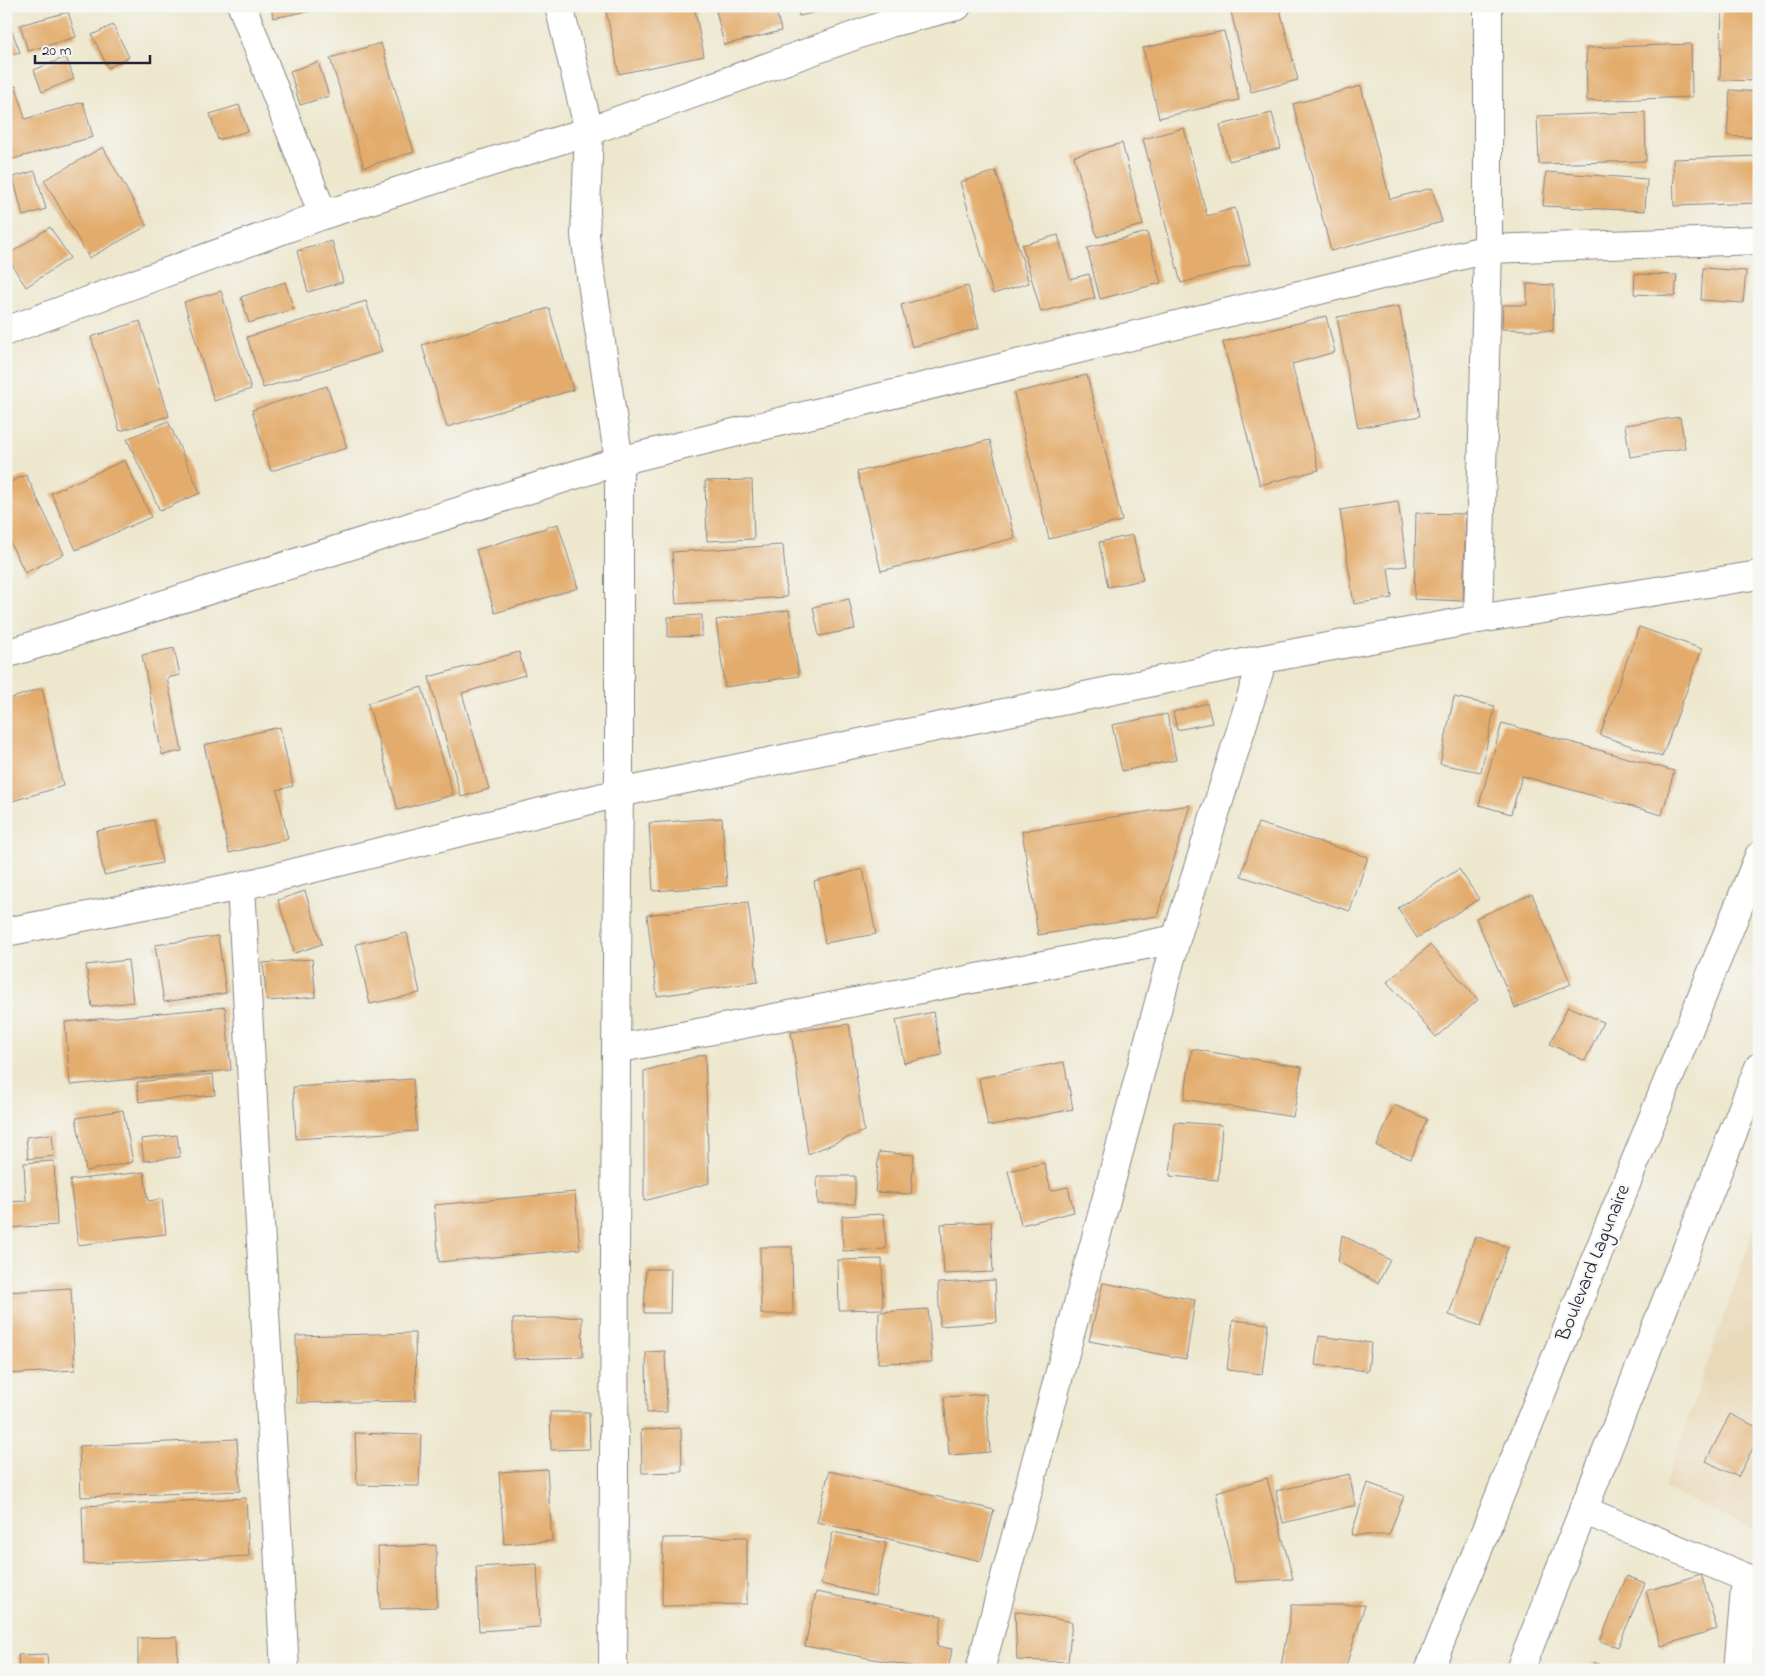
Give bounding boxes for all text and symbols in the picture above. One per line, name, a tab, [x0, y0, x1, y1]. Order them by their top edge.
scale bar	[35, 32, 150, 64]
text: 20 m	[42, 40, 72, 62]
street label: Boulevard Lagunaire	[1549, 1180, 1640, 1347]

